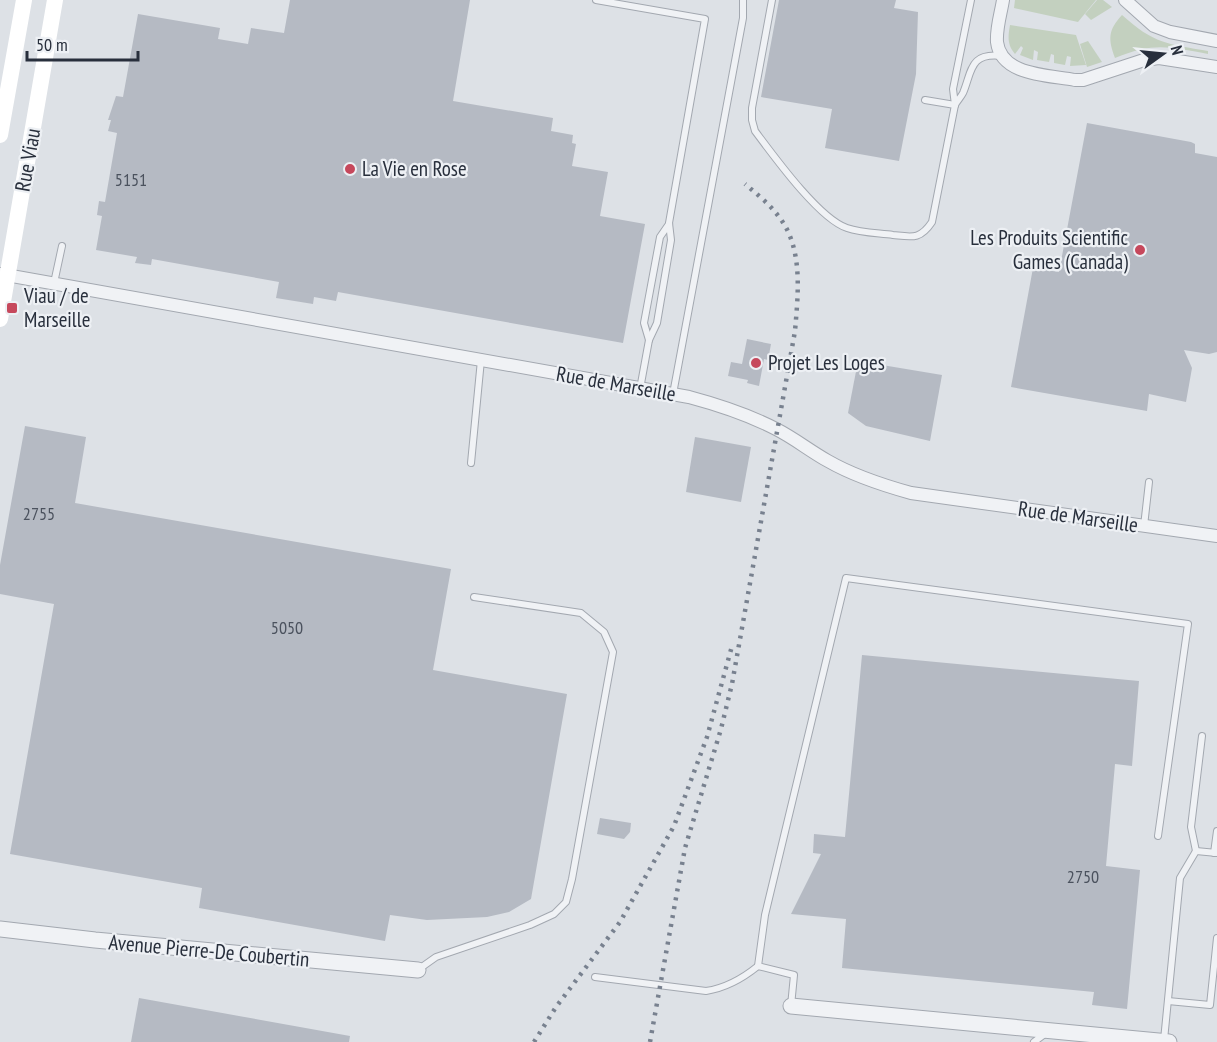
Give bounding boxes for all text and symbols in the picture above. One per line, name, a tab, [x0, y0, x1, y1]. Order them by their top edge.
scale bar	[27, 24, 138, 62]
north arrow	[1133, 24, 1193, 84]
text: 50 m	[36, 33, 68, 56]
text: N	[1167, 43, 1188, 57]
street label: Rue Viau	[9, 126, 46, 194]
place label: La Vie en Rose	[362, 155, 467, 182]
marker: La Vie en Rose	[343, 162, 357, 176]
house number: 5151	[115, 168, 147, 191]
place label: Les Produits Scientific Games (Canada)	[970, 224, 1129, 275]
marker: Les Produits Scientific Games (Canada)	[1133, 243, 1147, 257]
place label: Viau / de Marseille	[23, 282, 90, 333]
marker: Viau / de Marseille	[5, 301, 19, 315]
place label: Projet Les Loges	[768, 349, 885, 376]
marker: Projet Les Loges	[749, 356, 763, 370]
street label: Rue de Marseille	[554, 360, 678, 407]
street label: Rue de Marseille	[1016, 495, 1140, 538]
house number: 2755	[23, 502, 55, 525]
house number: 5050	[271, 616, 303, 639]
house number: 2750	[1067, 865, 1099, 888]
street label: Avenue Pierre-De Coubertin	[107, 928, 311, 973]

